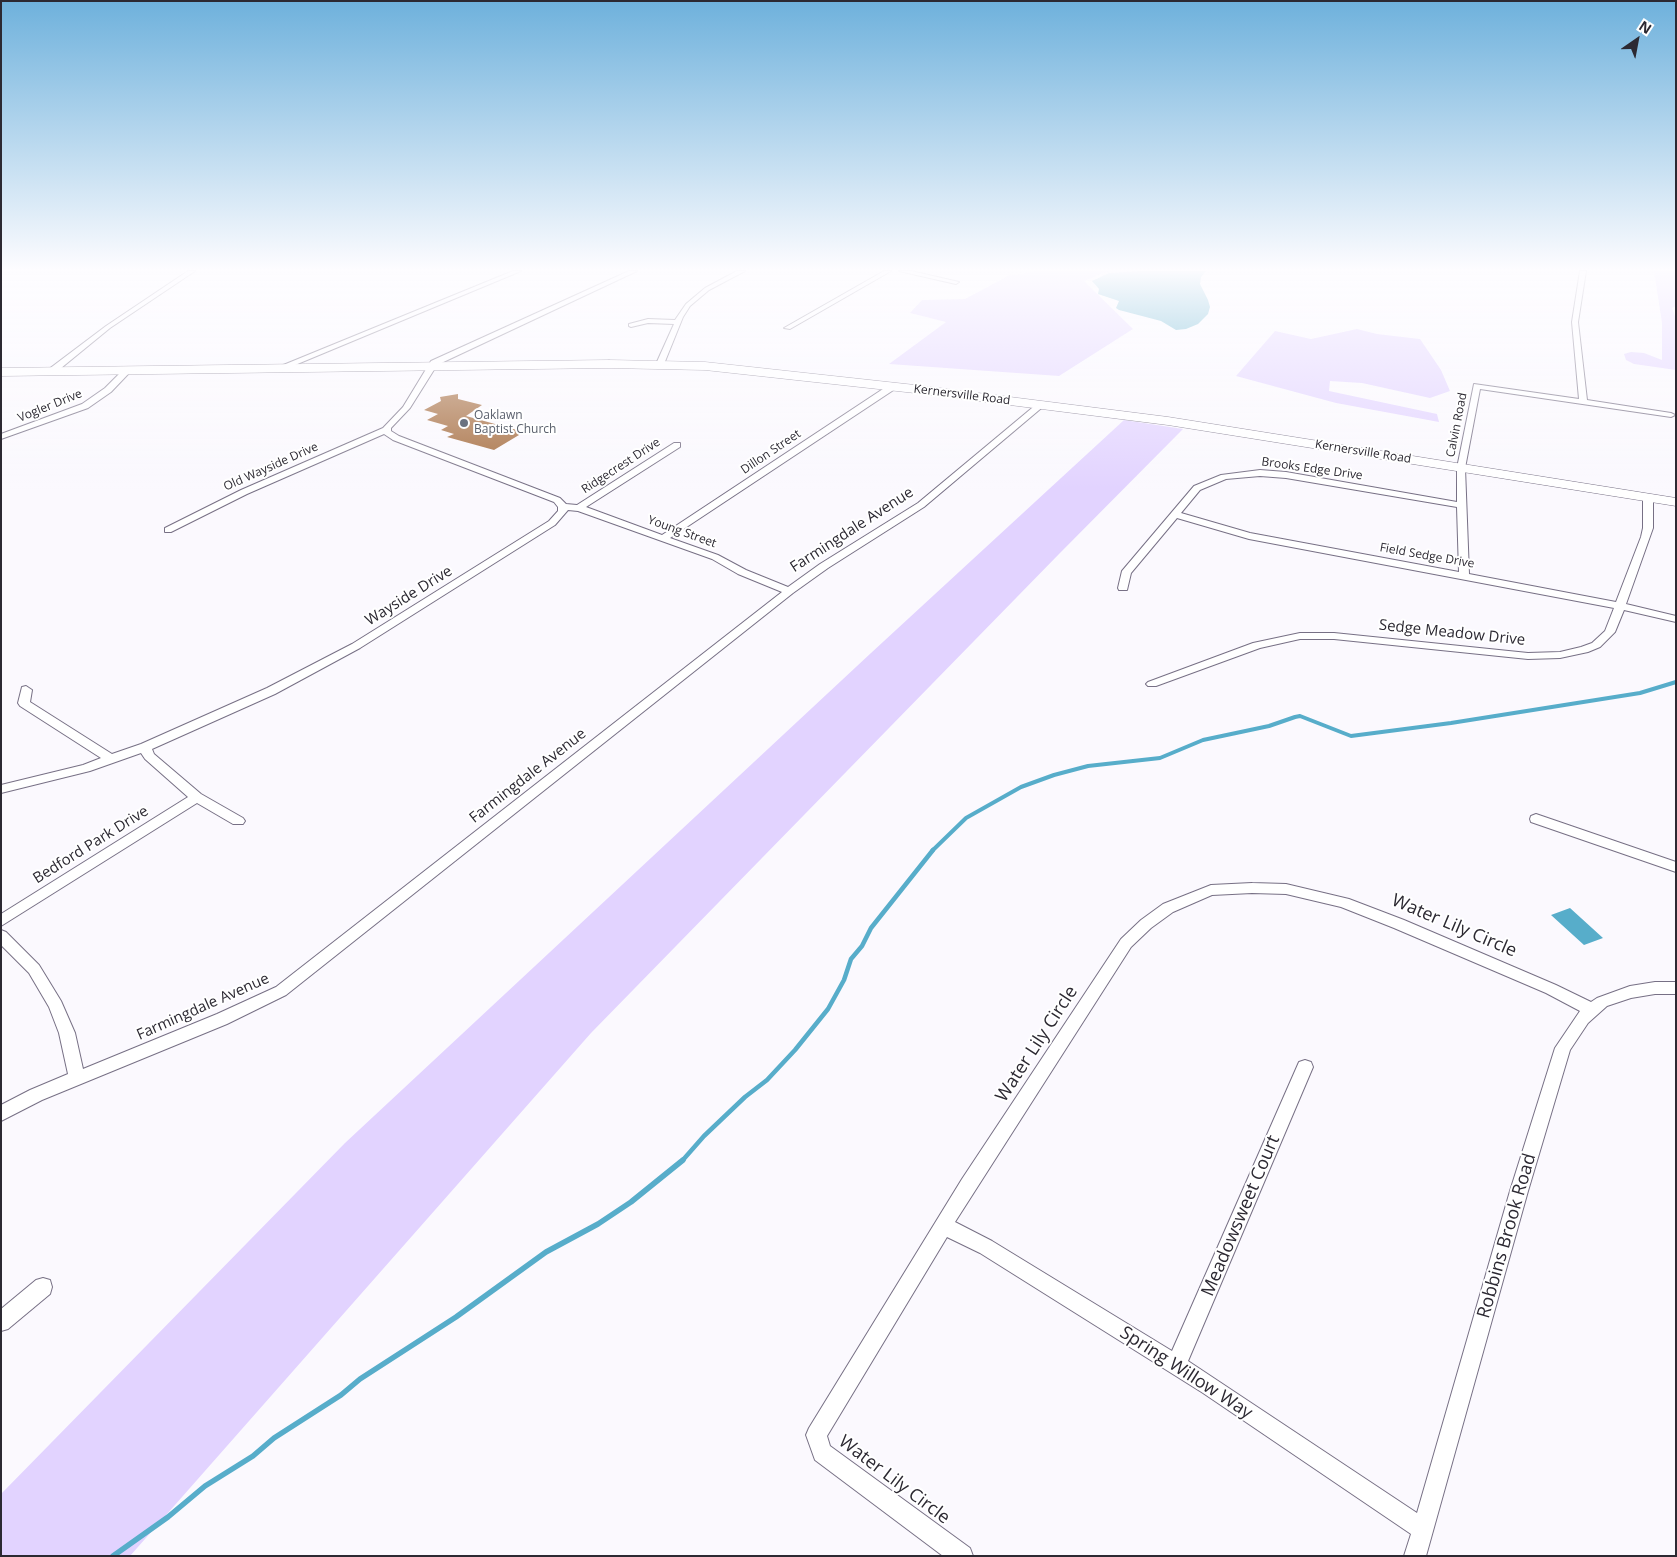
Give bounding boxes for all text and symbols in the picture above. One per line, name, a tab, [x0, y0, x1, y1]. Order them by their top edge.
north arrow	[1612, 15, 1662, 65]
text: N	[1635, 16, 1655, 38]
street label: Kernersville Road	[913, 382, 1011, 408]
street label: Vogler Drive	[16, 387, 84, 425]
street label: Calvin Road	[1444, 392, 1470, 458]
place label: Oaklawn Baptist Church	[474, 409, 556, 437]
marker: Oaklawn Baptist Church	[458, 417, 470, 429]
street label: Dillon Street	[738, 427, 804, 477]
street label: Ridgecrest Drive	[579, 435, 663, 497]
street label: Kernersville Road	[1314, 437, 1412, 467]
street label: Old Wayside Drive	[222, 440, 320, 494]
street label: Brooks Edge Drive	[1261, 455, 1363, 483]
street label: Farmingdale Avenue	[787, 483, 917, 577]
street label: Young Street	[646, 513, 718, 551]
street label: Field Sedge Drive	[1379, 541, 1475, 571]
street label: Wayside Drive	[362, 562, 456, 630]
street label: Sedge Meadow Drive	[1378, 616, 1526, 650]
street label: Farmingdale Avenue	[466, 725, 590, 827]
street label: Bedford Park Drive	[30, 802, 152, 888]
street label: Water Lily Circle	[1388, 890, 1520, 962]
street label: Farmingdale Avenue	[134, 970, 272, 1044]
street label: Water Lily Circle	[991, 982, 1083, 1106]
street label: Meadowsweet Court	[1197, 1132, 1285, 1300]
street label: Robbins Brook Road	[1473, 1151, 1541, 1321]
street label: Spring Willow Way	[1116, 1322, 1256, 1424]
street label: Water Lily Circle	[834, 1431, 954, 1529]

